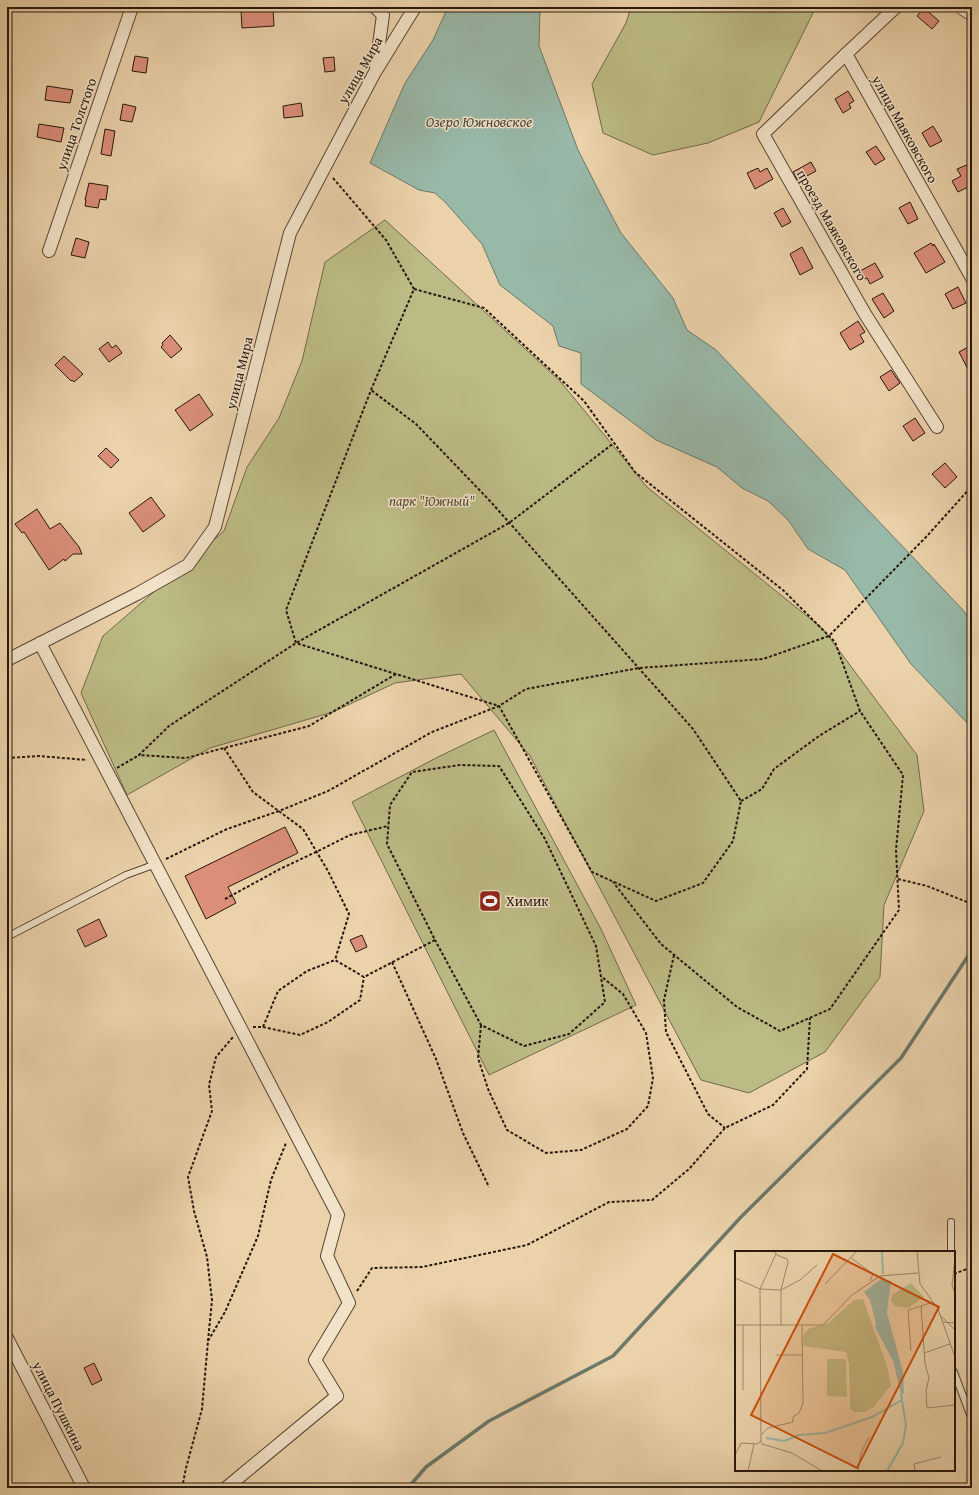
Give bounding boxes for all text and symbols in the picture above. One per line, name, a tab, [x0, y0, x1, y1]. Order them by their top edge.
street label: улица Мира	[332, 32, 387, 108]
street label: улица Маяковского	[867, 71, 943, 187]
street label: улица Толстого	[50, 75, 101, 174]
water label: Озеро Южновское	[426, 111, 532, 132]
street label: проезд Маяковского	[792, 166, 872, 284]
street label: улица Мира	[220, 334, 258, 412]
park label: парк "Южный"	[389, 491, 475, 511]
sports icon: Химик	[477, 888, 503, 914]
place label: Химик	[506, 891, 549, 911]
inset map	[735, 1251, 955, 1471]
street label: улица Пушкина	[27, 1357, 90, 1455]

